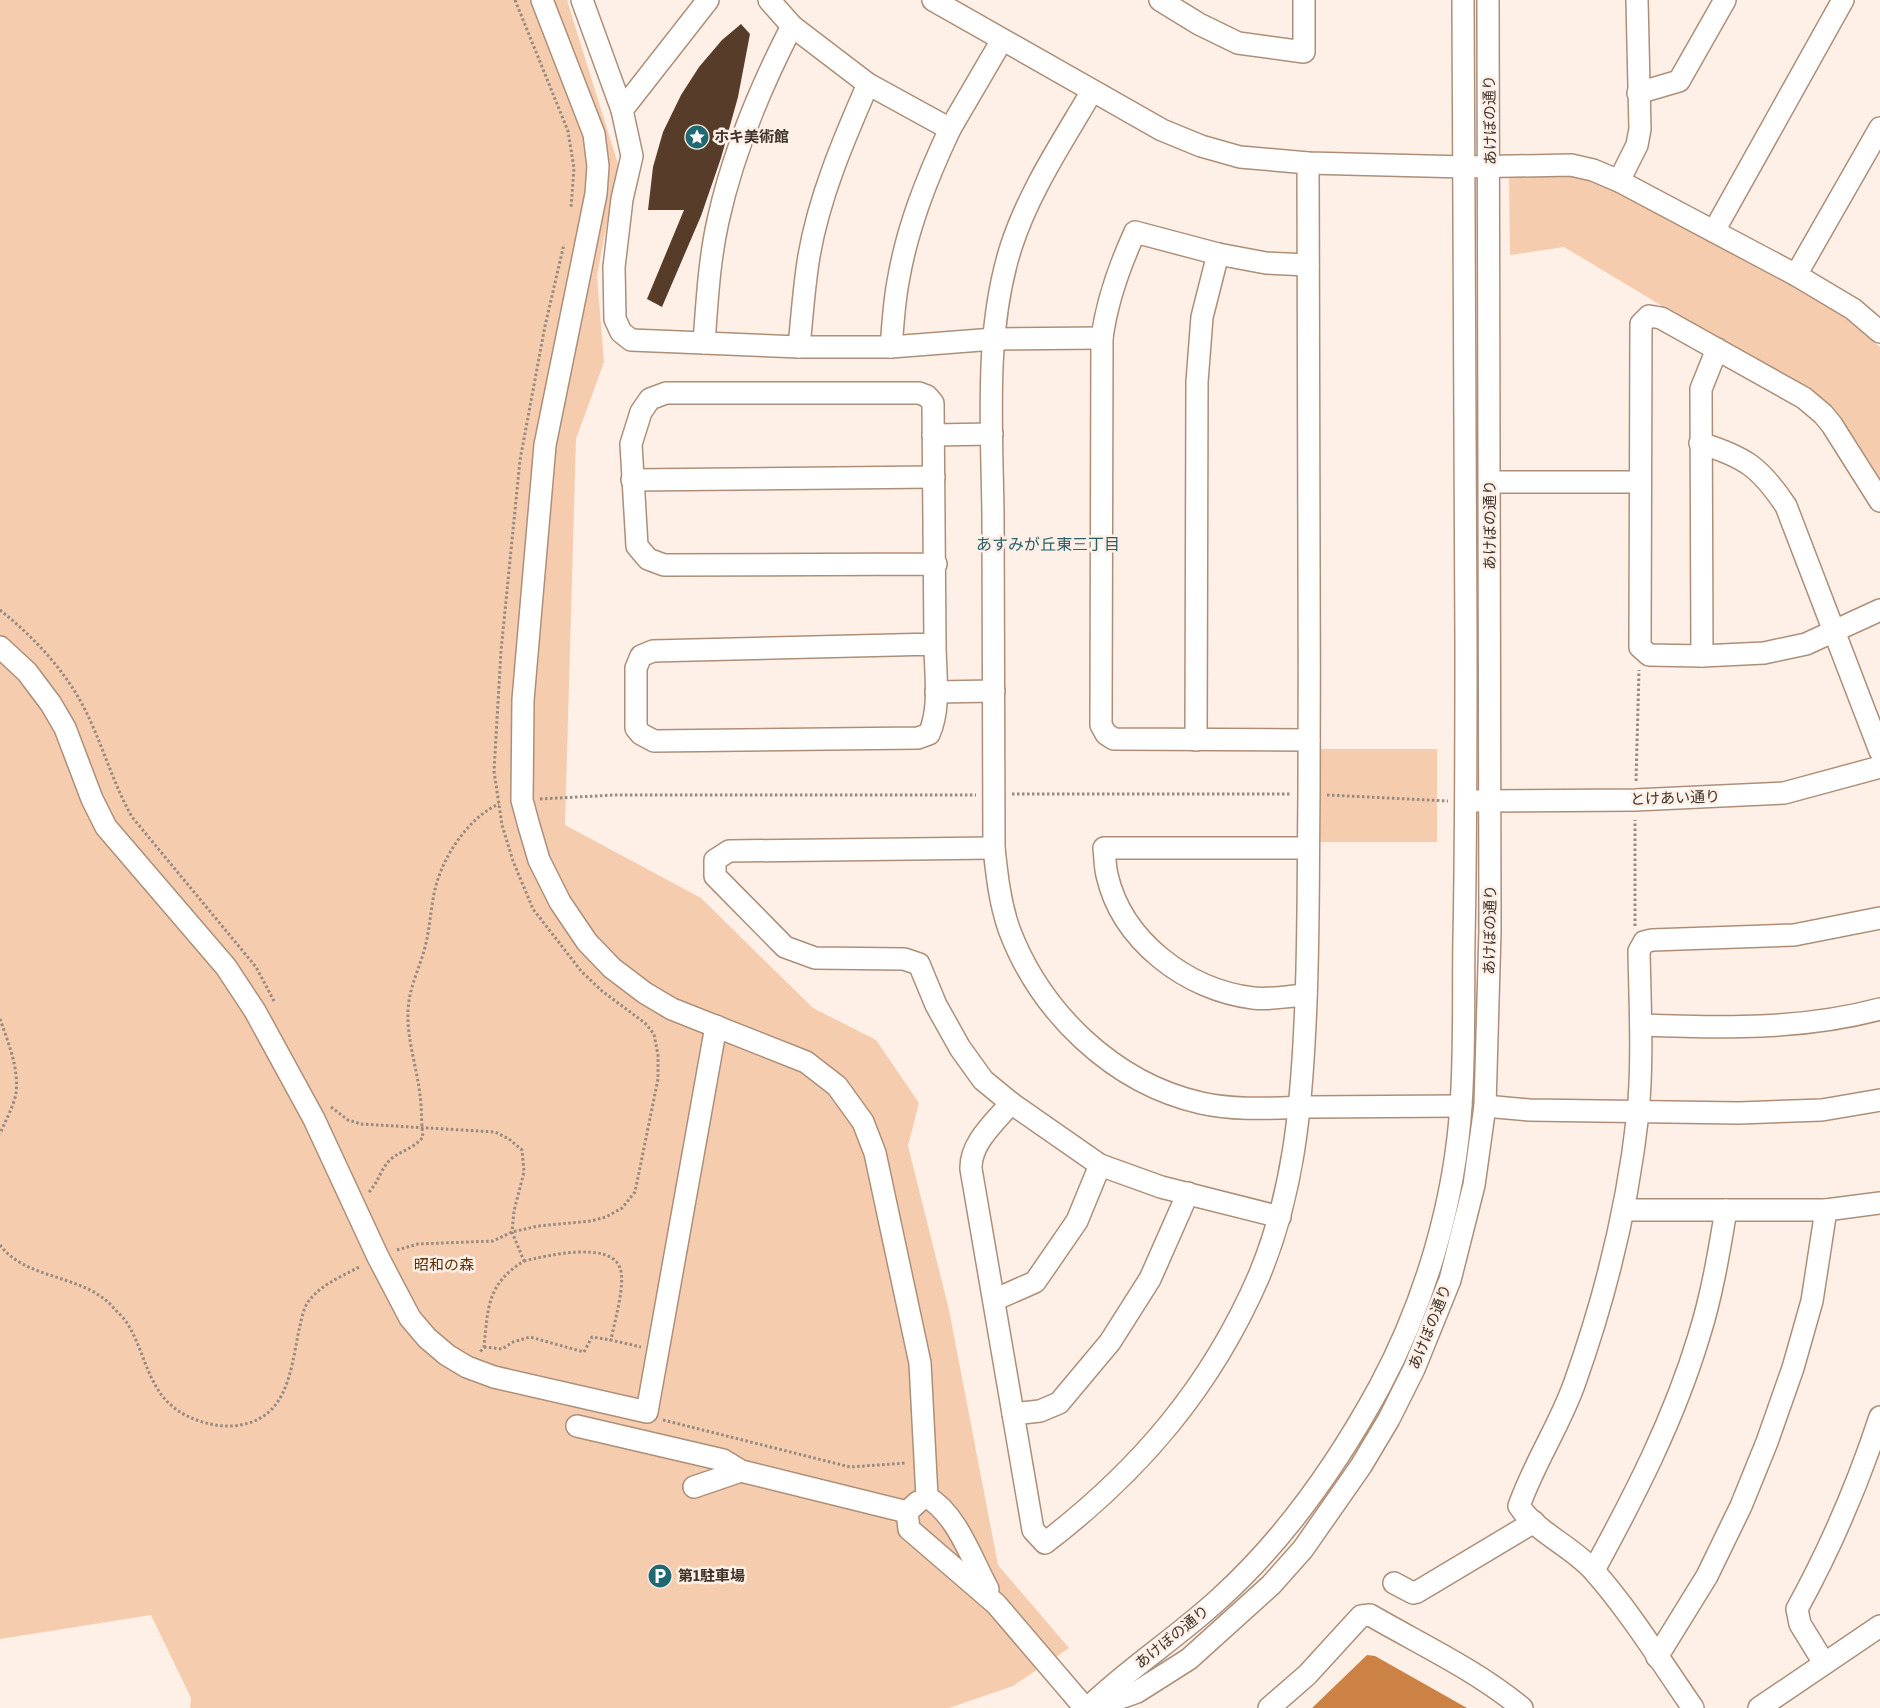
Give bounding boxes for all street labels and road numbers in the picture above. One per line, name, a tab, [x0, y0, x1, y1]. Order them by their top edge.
street label: あけぼの通り	[1480, 75, 1499, 165]
street label: あけぼの通り	[1481, 480, 1498, 570]
street label: とけあい通り	[1630, 787, 1720, 808]
street label: あけぼの通り	[1480, 885, 1499, 975]
street label: あけぼの通り	[1405, 1282, 1454, 1372]
street label: あけぼの通り	[1131, 1602, 1212, 1672]

